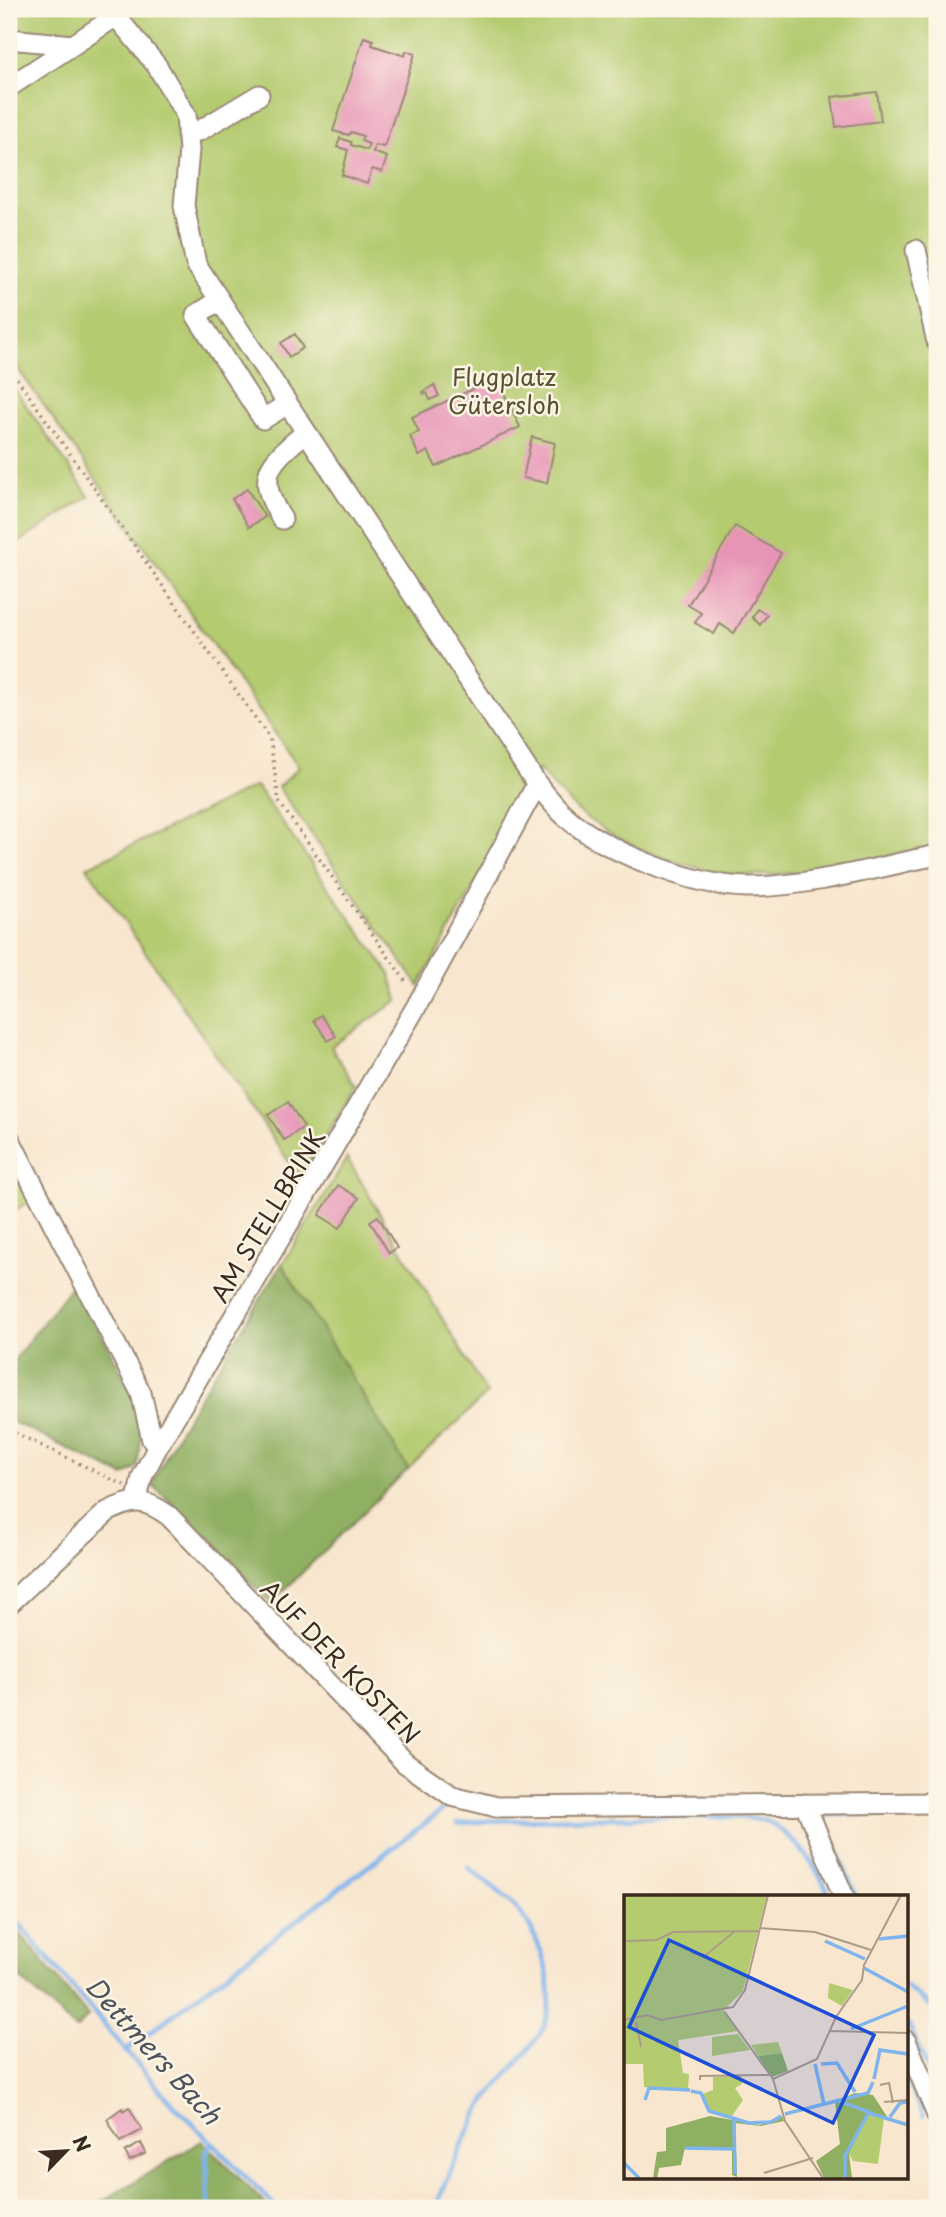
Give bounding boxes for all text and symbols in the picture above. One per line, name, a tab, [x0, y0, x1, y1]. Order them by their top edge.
park label: Flugplatz Gütersloh	[448, 358, 560, 422]
street label: AM STELLBRINK	[201, 1121, 333, 1309]
street label: AUF DER KOSTEN	[253, 1571, 429, 1751]
inset map	[624, 1895, 908, 2178]
water label: Dettmers Bach	[77, 1968, 232, 2133]
north arrow	[32, 2116, 102, 2186]
text: N	[66, 2131, 98, 2156]

